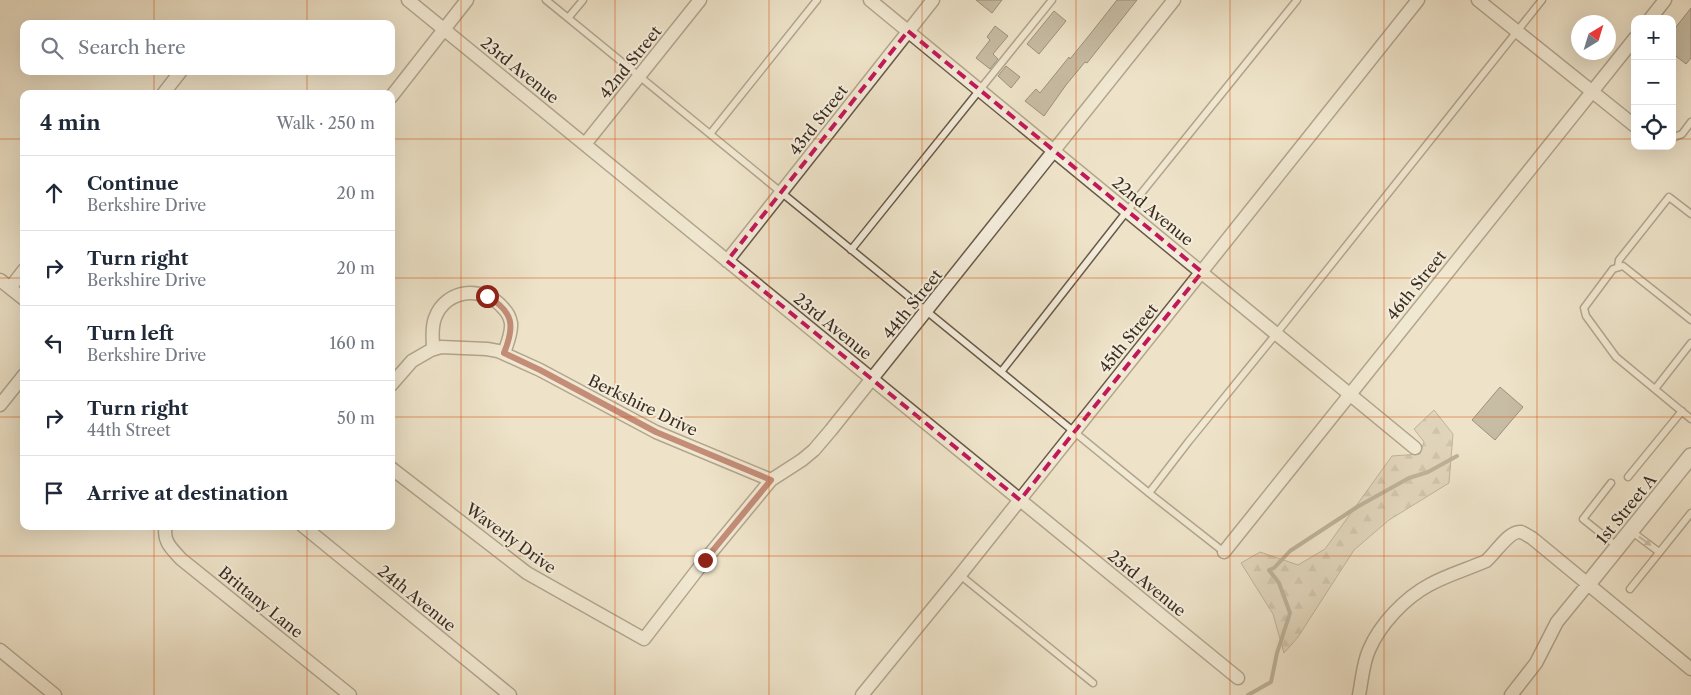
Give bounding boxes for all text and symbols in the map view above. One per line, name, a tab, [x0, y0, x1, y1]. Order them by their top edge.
north arrow	[1571, 15, 1616, 60]
map controls	[1631, 15, 1676, 150]
button: +	[1631, 15, 1676, 60]
search box	[20, 20, 395, 75]
street label: 42nd Street	[595, 21, 666, 102]
street label: 23rd Avenue	[477, 32, 563, 108]
icon: search	[38, 34, 66, 62]
text: Search here	[78, 36, 186, 59]
button: −	[1631, 60, 1676, 105]
street label: 43rd Street	[784, 81, 852, 159]
button: locate	[1631, 105, 1676, 150]
text: 4 min	[40, 110, 101, 135]
text: Walk · 250 m	[277, 113, 375, 133]
text: Continue	[87, 172, 179, 195]
street label: 22nd Avenue	[1108, 172, 1198, 250]
icon: ahead	[40, 179, 68, 207]
text: 20 m	[336, 183, 375, 203]
text: Berkshire Drive	[87, 195, 206, 215]
street label: 46th Street	[1382, 246, 1450, 324]
text: Turn right	[87, 247, 188, 270]
icon: right	[40, 254, 68, 282]
text: 20 m	[336, 258, 375, 278]
street label: 44th Street	[878, 265, 946, 343]
text: Berkshire Drive	[87, 270, 206, 290]
route start	[476, 285, 499, 308]
street label: 23rd Avenue	[790, 288, 876, 364]
street label: 45th Street	[1094, 299, 1162, 377]
text: Turn left	[87, 322, 174, 345]
icon: left	[40, 329, 68, 357]
text: 160 m	[330, 333, 375, 353]
text: Berkshire Drive	[87, 345, 206, 365]
street label: Berkshire Drive	[585, 370, 701, 440]
text: Turn right	[87, 397, 188, 420]
icon: right	[40, 404, 68, 432]
text: 50 m	[337, 408, 375, 428]
text: 44th Street	[87, 420, 171, 440]
street label: 1st Street A	[1592, 469, 1661, 548]
icon: arrive	[40, 479, 68, 507]
text: Arrive at destination	[87, 482, 288, 505]
street label: Waverly Drive	[461, 498, 560, 578]
one-way arrow	[1638, 536, 1651, 547]
street label: 23rd Avenue	[1104, 545, 1190, 621]
route end	[694, 549, 717, 572]
street label: 24th Avenue	[374, 560, 460, 636]
street label: Brittany Lane	[215, 562, 307, 642]

